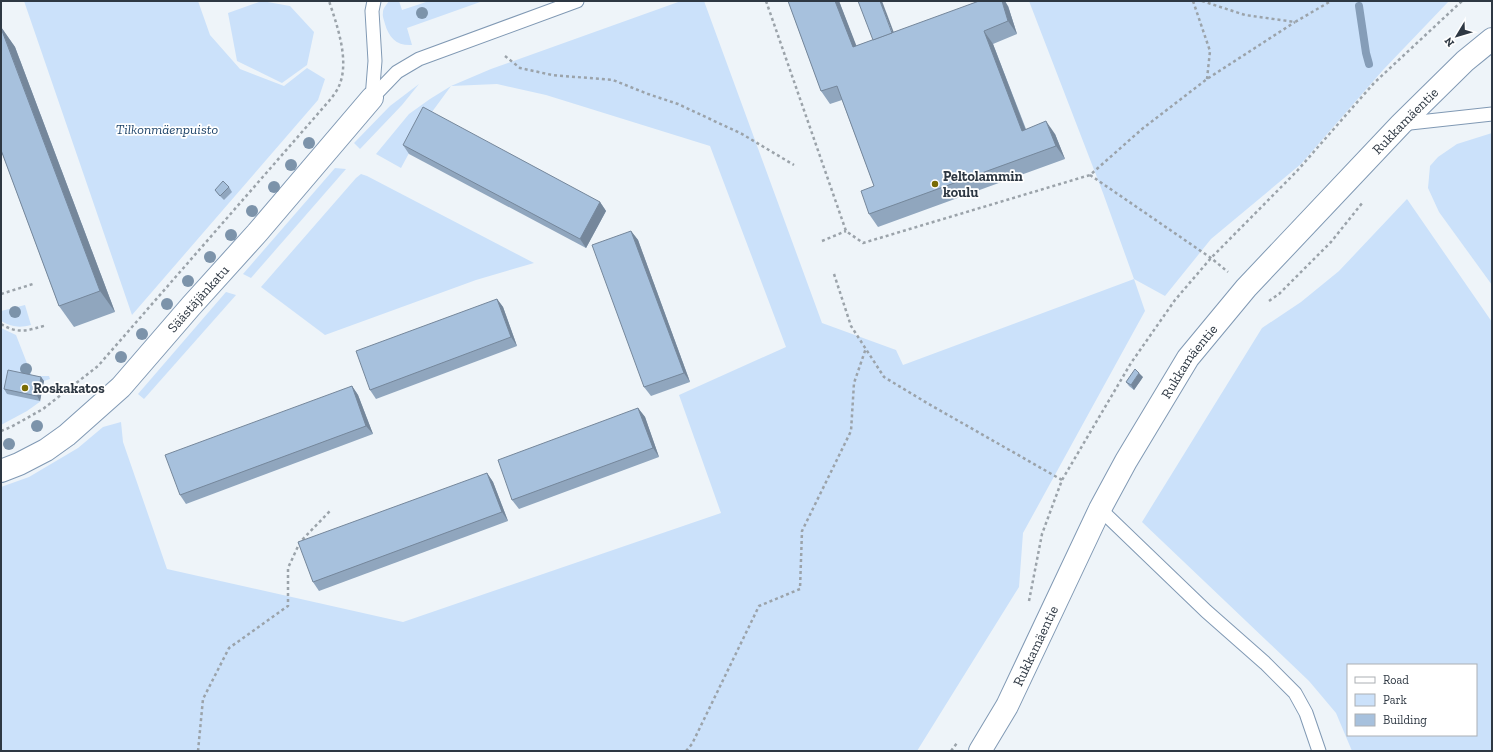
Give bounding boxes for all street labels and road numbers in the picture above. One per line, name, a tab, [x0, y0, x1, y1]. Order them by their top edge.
street label: Rukkamäentie	[1369, 83, 1442, 158]
street label: Säästäjänkatu	[164, 261, 233, 336]
street label: Rukkamäentie	[1157, 320, 1221, 401]
street label: Rukkamäentie	[1009, 602, 1062, 689]

